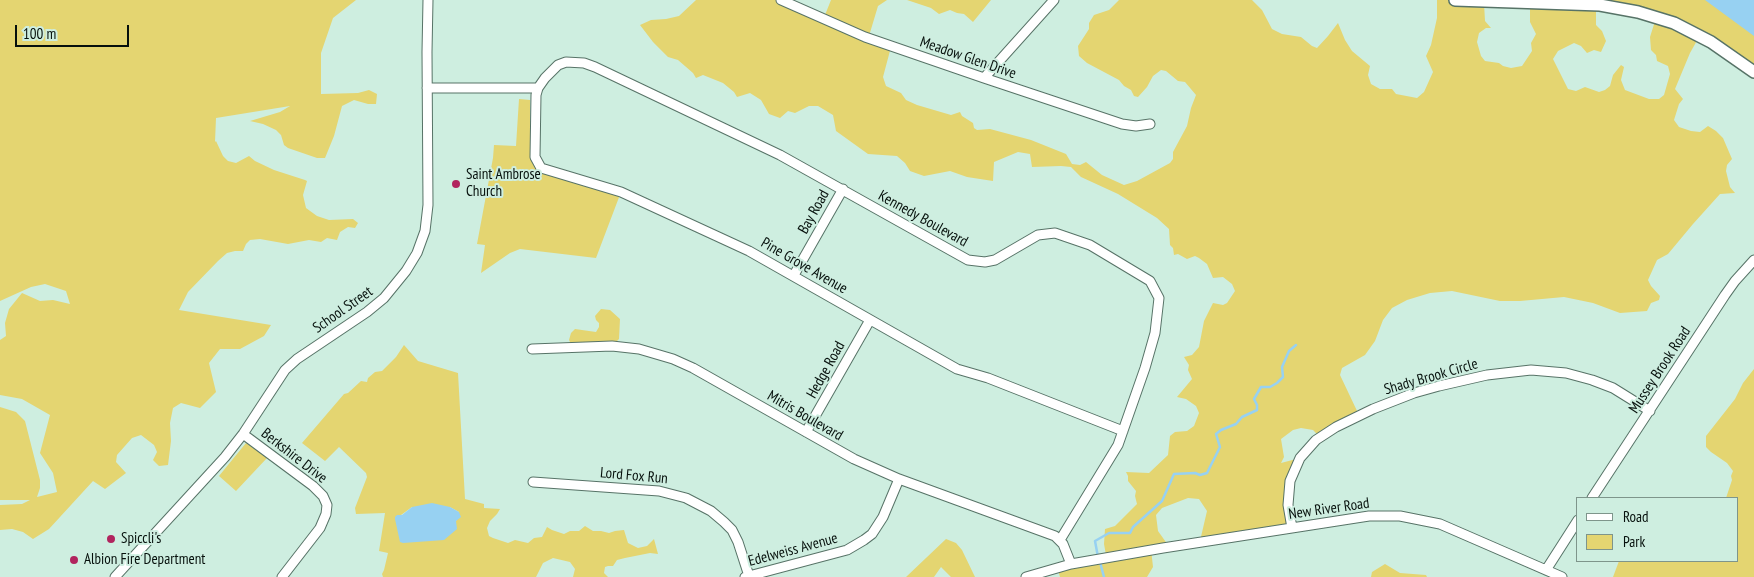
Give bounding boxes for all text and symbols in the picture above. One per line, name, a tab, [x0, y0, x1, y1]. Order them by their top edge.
scale bar	[18, 15, 131, 47]
text: 100 m	[23, 24, 56, 43]
street label: Meadow Glen Drive	[917, 33, 1019, 83]
place label: Saint Ambrose Church	[466, 166, 541, 201]
marker: Saint Ambrose Church	[450, 178, 462, 190]
street label: Bay Road	[795, 187, 833, 237]
street label: Kennedy Boulevard	[875, 187, 971, 251]
street label: Pine Grove Avenue	[758, 234, 850, 298]
street label: School Street	[310, 283, 376, 337]
street label: Mussey Brook Road	[1625, 323, 1695, 417]
street label: Hedge Road	[803, 338, 849, 402]
street label: Shady Brook Circle	[1382, 355, 1480, 399]
street label: Mitris Boulevard	[764, 387, 846, 445]
street label: Berkshire Drive	[257, 425, 331, 487]
street label: Lord Fox Run	[599, 464, 669, 488]
street label: New River Road	[1287, 494, 1371, 524]
legend	[1576, 497, 1739, 562]
text: Road	[1623, 507, 1649, 526]
street label: Edelweiss Avenue	[746, 529, 840, 571]
place label: Spiccli's	[121, 530, 161, 548]
text: Park	[1623, 532, 1645, 551]
marker: Spiccli's	[105, 533, 117, 545]
place label: Albion Fire Department	[84, 551, 205, 569]
marker: Albion Fire Department	[68, 554, 80, 566]

